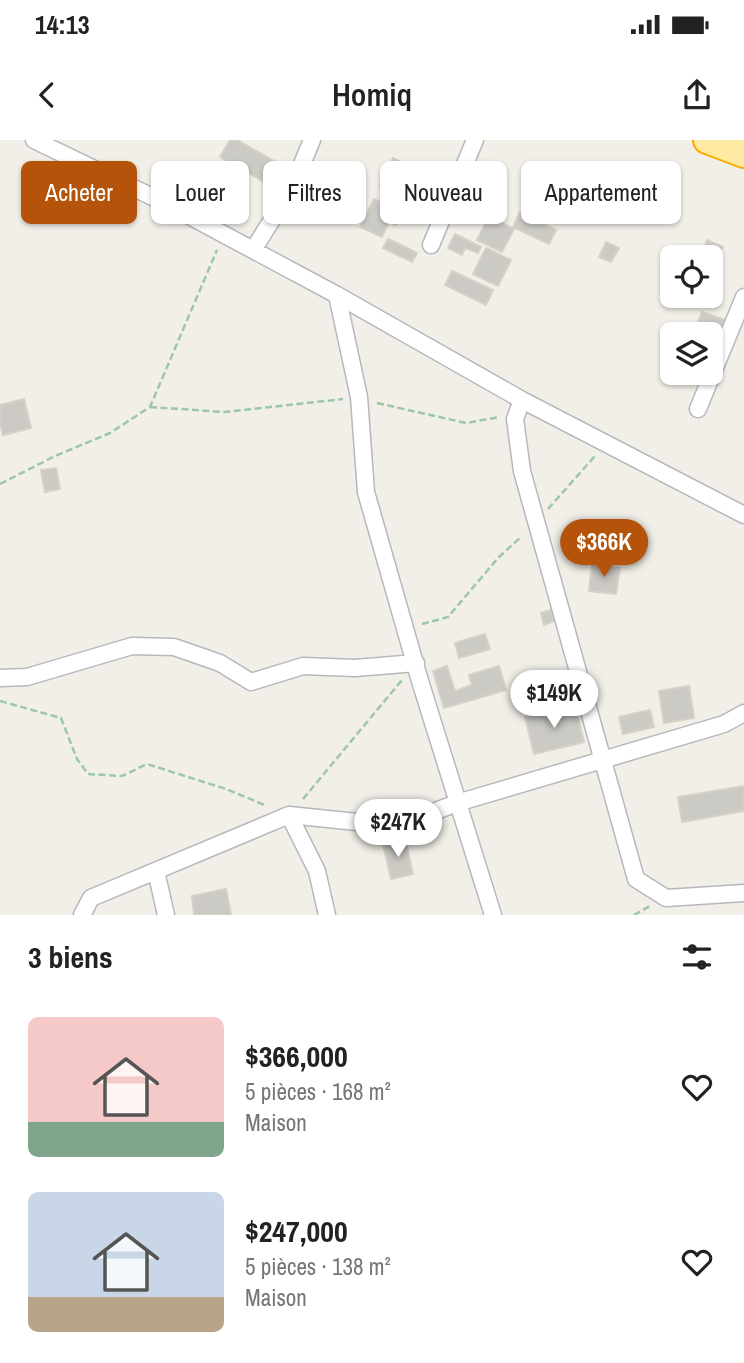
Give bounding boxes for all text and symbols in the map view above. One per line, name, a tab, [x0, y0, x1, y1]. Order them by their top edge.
text: 14:13	[35, 7, 90, 42]
text: Homiq	[332, 73, 412, 116]
icon: back	[28, 76, 66, 114]
icon: share	[678, 76, 716, 114]
chip: Acheter	[21, 161, 137, 224]
chip: Louer	[151, 161, 249, 224]
chip: Filtres	[263, 161, 366, 224]
chip: Nouveau	[380, 161, 507, 224]
chip: Appartement	[521, 161, 681, 224]
map controls	[660, 245, 723, 385]
button: locate	[660, 245, 723, 308]
button: layers	[660, 322, 723, 385]
pin: $366K	[555, 520, 653, 579]
text: $366K	[576, 526, 632, 557]
pin: $149K	[505, 670, 603, 730]
text: $149K	[526, 677, 582, 708]
pin: $247K	[349, 800, 447, 859]
text: $247K	[370, 806, 426, 837]
text: 3 biens	[28, 937, 113, 977]
icon: filters	[678, 938, 716, 976]
text: $366,000	[245, 1036, 348, 1076]
icon: home	[84, 1045, 168, 1129]
icon: heart	[678, 1068, 716, 1106]
text: 5 pièces · 168 m²	[245, 1076, 391, 1107]
text: Maison	[245, 1107, 307, 1138]
text: $247,000	[245, 1211, 348, 1251]
icon: home	[84, 1220, 168, 1304]
icon: heart	[678, 1243, 716, 1281]
text: 5 pièces · 138 m²	[245, 1251, 391, 1282]
text: Maison	[245, 1282, 307, 1313]

